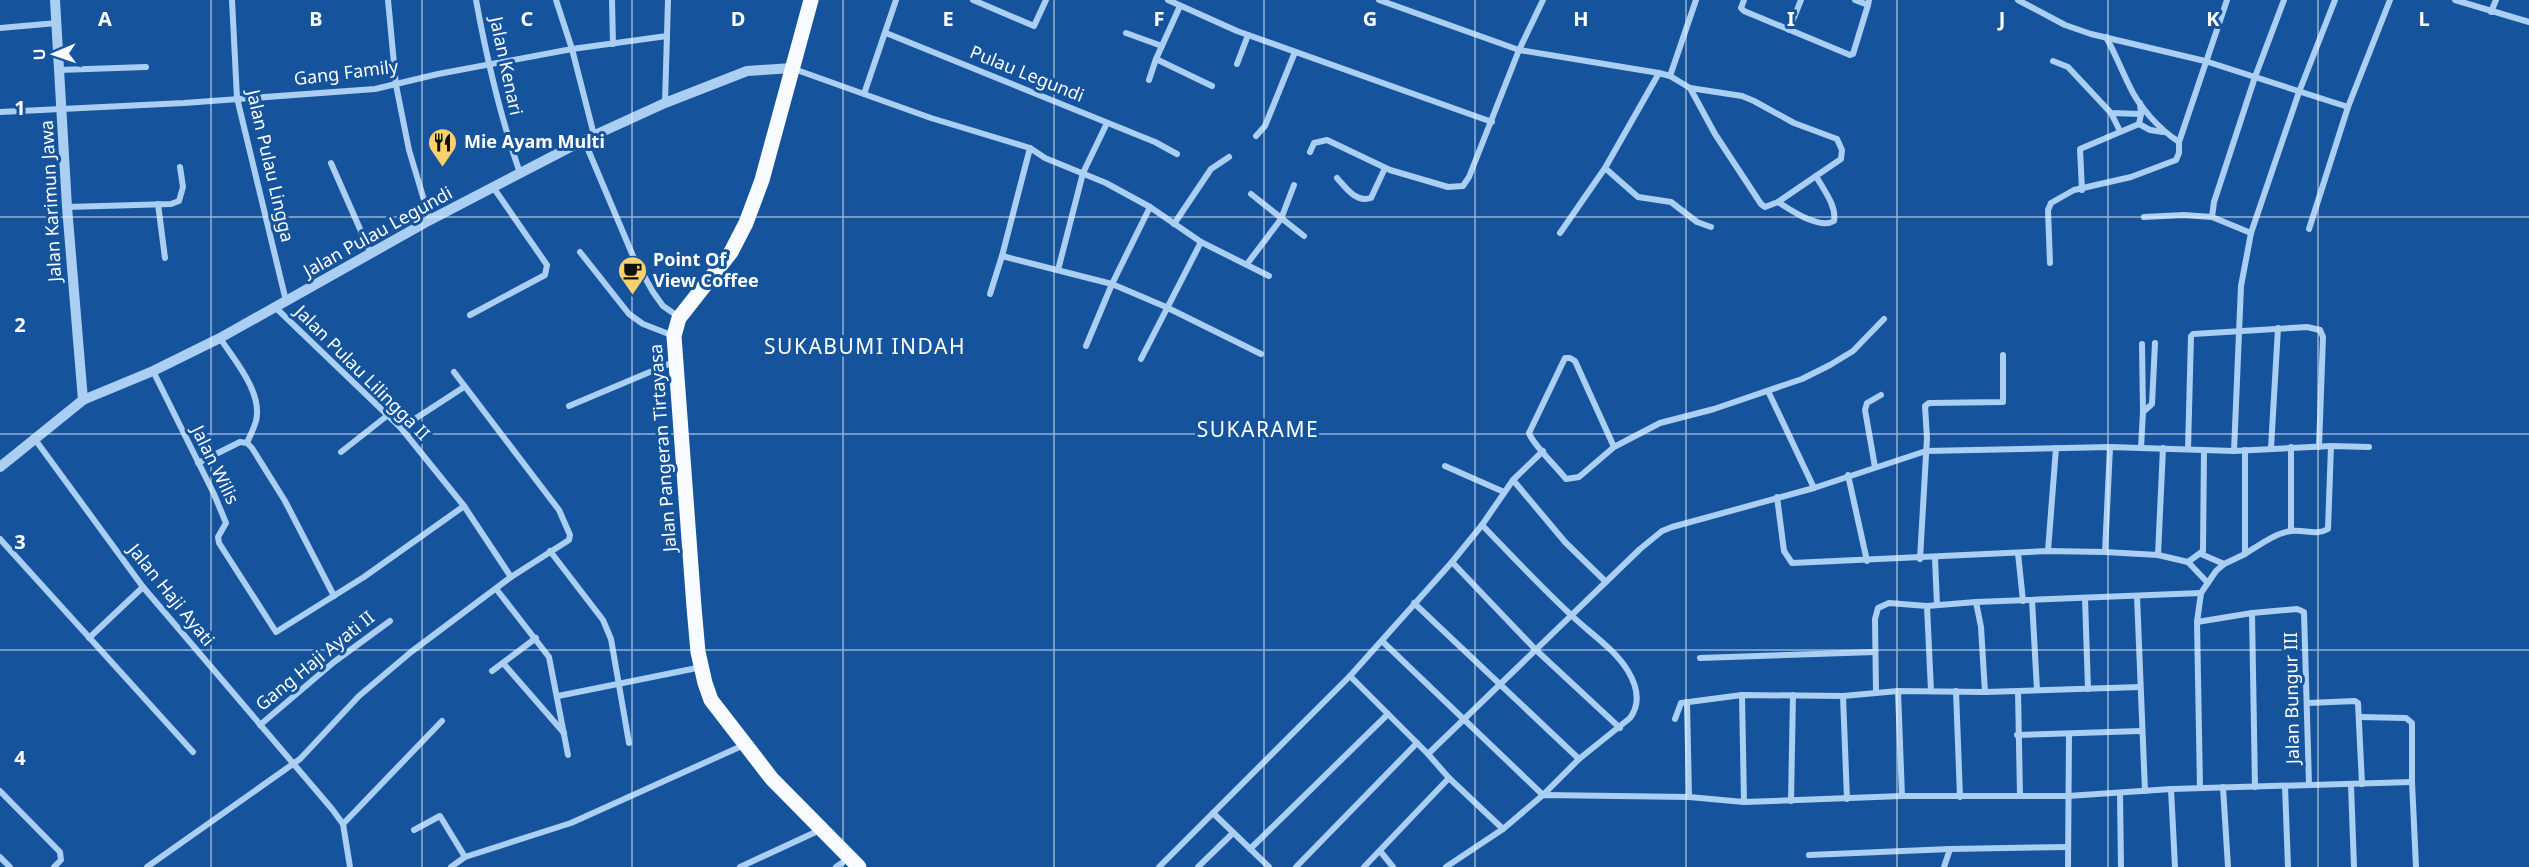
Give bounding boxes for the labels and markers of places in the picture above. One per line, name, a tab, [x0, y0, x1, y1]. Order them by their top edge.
restaurant icon: Mie Ayam Multi	[427, 126, 459, 168]
place label: Mie Ayam Multi	[464, 129, 605, 153]
place label: Point Of View Coffee	[653, 247, 759, 292]
cafe icon: Point Of View Coffee	[616, 254, 648, 296]

